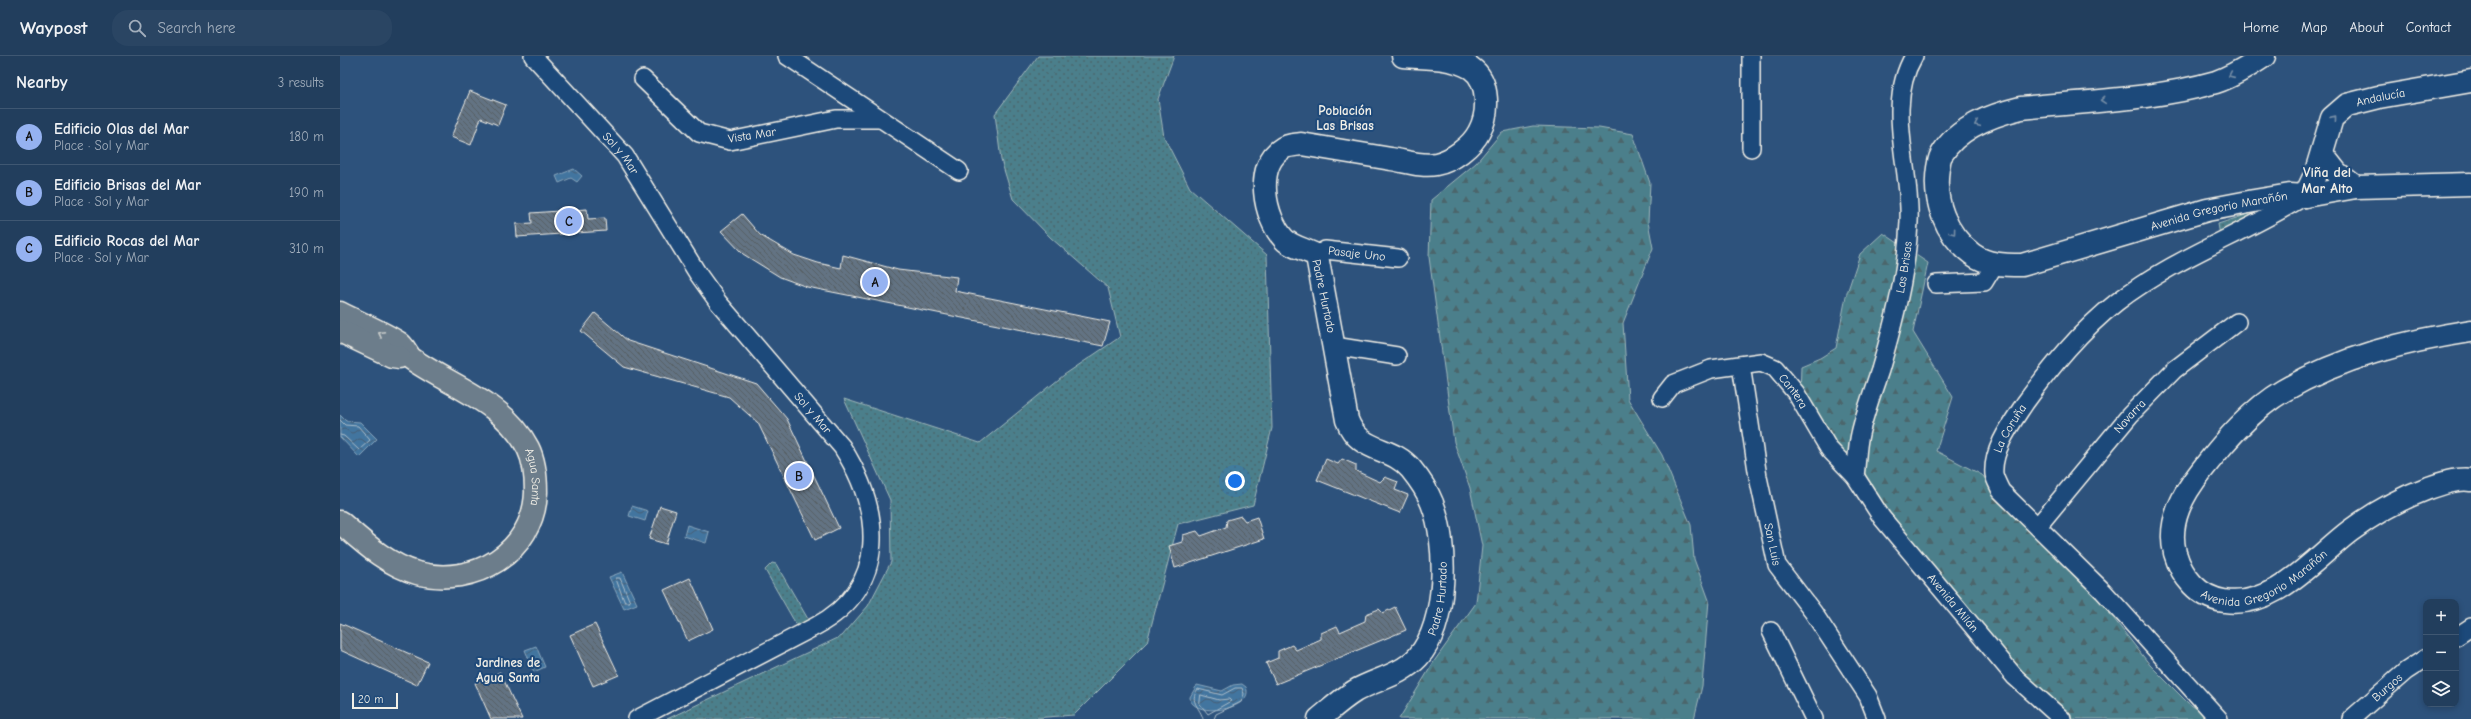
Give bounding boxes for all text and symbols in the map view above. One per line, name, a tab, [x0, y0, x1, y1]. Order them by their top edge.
search box	[112, 10, 392, 46]
text: Waypost	[20, 17, 88, 39]
icon: search	[126, 17, 148, 39]
text: Search here	[158, 19, 236, 37]
text: Home	[2243, 19, 2279, 36]
text: Map	[2301, 19, 2327, 36]
text: About	[2349, 19, 2384, 36]
text: Contact	[2406, 19, 2451, 36]
one-way arrow	[2227, 70, 2235, 78]
text: Nearby	[16, 73, 67, 92]
text: 3 results	[278, 75, 324, 90]
street label: Andalucía	[2355, 86, 2406, 109]
one-way arrow	[2100, 95, 2107, 104]
district label: Población Las Brisas	[1316, 103, 1374, 133]
one-way arrow	[2329, 115, 2336, 123]
one-way arrow	[1974, 119, 1981, 127]
text: Edificio Olas del Mar	[54, 120, 189, 138]
street label: Vista Mar	[727, 124, 777, 146]
text: A	[25, 129, 33, 144]
text: 180 m	[289, 129, 324, 144]
street label: Sol y Mar	[600, 129, 642, 177]
text: Place · Sol y Mar	[54, 138, 149, 153]
district label: Viña del Mar Alto	[2301, 164, 2353, 197]
text: Edificio Brisas del Mar	[54, 176, 201, 194]
text: B	[25, 185, 33, 200]
text: 190 m	[289, 185, 324, 200]
street label: Avenida Gregorio Marañón	[2149, 189, 2288, 233]
text: Place · Sol y Mar	[54, 194, 149, 209]
pin: C	[556, 206, 582, 236]
one-way arrow	[1948, 228, 1955, 235]
text: Edificio Rocas del Mar	[54, 232, 199, 250]
text: C	[25, 241, 33, 256]
text: 310 m	[289, 241, 324, 256]
street label: Las Brisas	[1893, 241, 1915, 294]
street label: Pasaje Uno	[1327, 243, 1386, 264]
text: Place · Sol y Mar	[54, 250, 149, 265]
street label: Padre Hurtado	[1309, 258, 1339, 334]
pin: A	[862, 267, 888, 297]
one-way arrow	[378, 331, 386, 339]
street label: Cantera	[1776, 371, 1811, 411]
street label: Sol y Mar	[791, 389, 835, 437]
street label: Navarra	[2111, 396, 2148, 436]
street label: La Coruña	[1991, 402, 2029, 455]
street label: Agua Santa	[522, 446, 543, 507]
pin: B	[786, 461, 812, 491]
your location	[1225, 471, 1245, 491]
street label: San Luis	[1761, 522, 1784, 567]
street label: Avenida Gregorio Marañón	[2199, 547, 2330, 609]
street label: Padre Hurtado	[1425, 561, 1450, 638]
street label: Avenida Milán	[1924, 571, 1981, 635]
map controls	[2423, 599, 2459, 707]
button: +	[2423, 599, 2459, 635]
button: −	[2423, 635, 2459, 671]
district label: Jardines de Agua Santa	[476, 655, 541, 685]
street label: Burgos	[2369, 670, 2405, 704]
button: layers	[2423, 671, 2459, 707]
scale bar	[352, 691, 398, 710]
text: 20 m	[358, 693, 383, 706]

